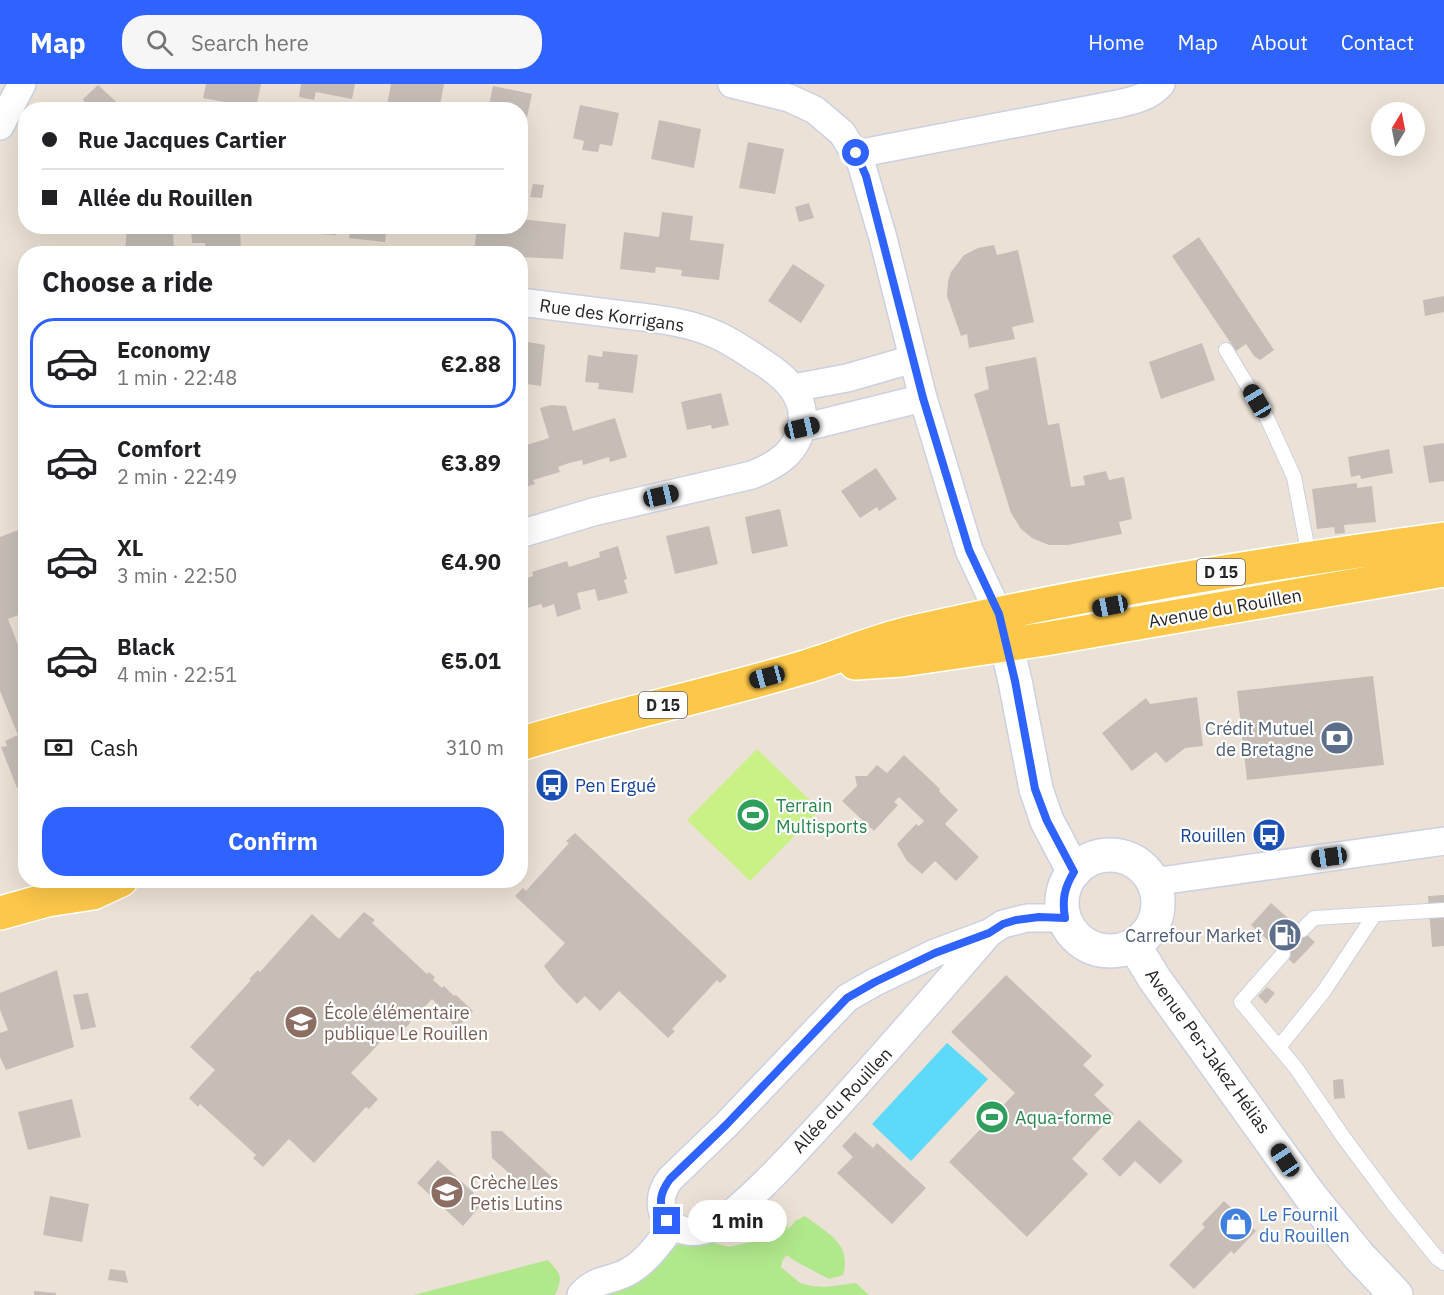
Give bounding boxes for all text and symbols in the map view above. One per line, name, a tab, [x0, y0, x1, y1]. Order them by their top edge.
search box	[122, 15, 542, 69]
text: Map	[30, 24, 86, 61]
icon: search	[143, 26, 176, 59]
text: Search here	[191, 28, 309, 57]
text: Home	[1088, 28, 1145, 56]
text: Map	[1178, 28, 1218, 56]
text: About	[1251, 28, 1308, 56]
text: Contact	[1341, 28, 1414, 56]
north arrow	[1371, 102, 1425, 156]
map controls	[1371, 102, 1425, 156]
text: Rue Jacques Cartier	[78, 125, 287, 154]
route start	[842, 139, 869, 166]
text: Allée du Rouillen	[78, 183, 253, 212]
text: Choose a ride	[42, 264, 213, 299]
street label: Rue des Korrigans	[538, 293, 686, 337]
text: Economy	[117, 335, 211, 364]
icon: car	[45, 336, 99, 390]
text: €2.88	[441, 349, 501, 378]
text: 1 min · 22:48	[117, 364, 237, 391]
car	[1240, 381, 1274, 421]
car	[782, 415, 822, 441]
text: Comfort	[117, 434, 201, 463]
icon: car	[45, 435, 99, 489]
text: €3.89	[441, 448, 501, 477]
text: 2 min · 22:49	[117, 463, 237, 490]
car	[641, 483, 681, 509]
text: XL	[117, 533, 143, 562]
icon: car	[45, 534, 99, 588]
text: €4.90	[441, 547, 501, 576]
road number: D 15	[1197, 559, 1245, 585]
text: 3 min · 22:50	[117, 562, 237, 589]
street label: Avenue du Rouillen	[1147, 583, 1303, 633]
car	[1091, 594, 1129, 618]
text: Black	[117, 632, 175, 661]
icon: car	[45, 633, 99, 687]
text: €5.01	[441, 646, 501, 675]
text: 4 min · 22:51	[117, 661, 237, 688]
car	[747, 664, 787, 690]
road number: D 15	[639, 692, 687, 718]
place label: Crédit Mutuel de Bretagne	[1205, 717, 1314, 761]
bank icon: Crédit Mutuel de Bretagne	[1319, 720, 1355, 756]
icon: cash	[42, 731, 75, 764]
text: Cash	[90, 733, 139, 762]
text: 310 m	[446, 734, 504, 761]
bus stop icon: Pen Ergué	[534, 767, 570, 803]
place label: Pen Ergué	[575, 774, 656, 797]
place label: Terrain Multisports	[776, 794, 868, 838]
sports icon: Terrain Multisports	[735, 797, 771, 833]
button: Confirm	[42, 807, 504, 876]
bus stop icon: Rouillen	[1251, 817, 1287, 853]
place label: Rouillen	[1180, 824, 1246, 847]
car	[1310, 846, 1348, 868]
fuel station icon: Carrefour Market	[1267, 917, 1303, 953]
place label: Carrefour Market	[1125, 924, 1262, 947]
street label: Avenue Per-Jakez Hélias	[1140, 964, 1276, 1138]
place label: École élémentaire publique Le Rouillen	[324, 1001, 488, 1045]
school or university icon: École élémentaire publique Le Rouillen	[283, 1004, 319, 1040]
street label: Allée du Rouillen	[787, 1042, 897, 1158]
sports icon: Aqua-forme	[974, 1099, 1010, 1135]
place label: Aqua-forme	[1015, 1106, 1112, 1129]
car	[1267, 1140, 1303, 1180]
place label: Crèche Les Petis Lutins	[470, 1171, 563, 1215]
school or university icon: Crèche Les Petis Lutins	[429, 1174, 465, 1210]
callout: 1 min	[688, 1200, 787, 1242]
place label: Le Fournil du Rouillen	[1259, 1203, 1350, 1247]
shop icon: Le Fournil du Rouillen	[1218, 1206, 1254, 1242]
route end	[653, 1207, 680, 1234]
text: 1 min	[711, 1207, 764, 1234]

